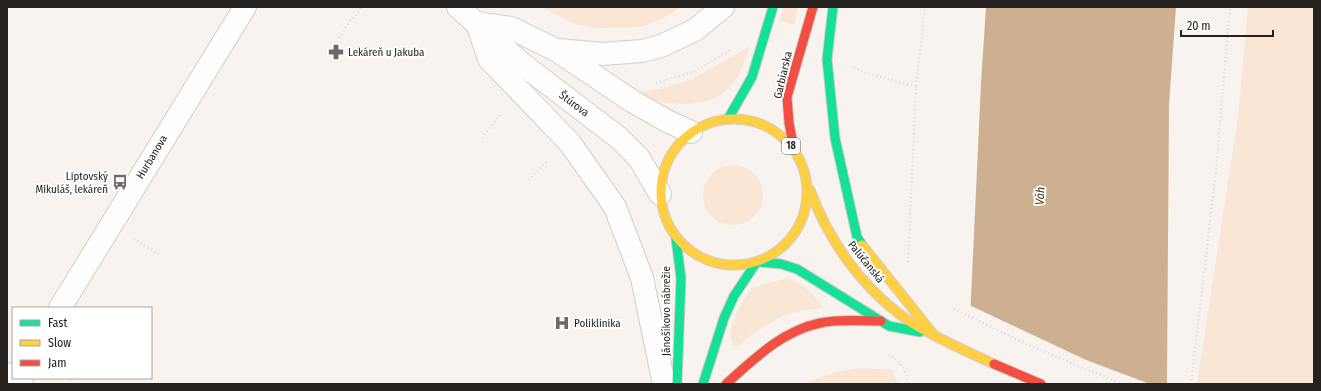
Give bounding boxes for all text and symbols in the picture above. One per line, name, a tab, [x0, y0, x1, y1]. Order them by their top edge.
scale bar	[1181, 12, 1273, 38]
text: 20 m	[1187, 19, 1211, 33]
pharmacy icon: Lekáreň u Jakuba	[327, 43, 345, 61]
place label: Lekáreň u Jakuba	[348, 46, 424, 59]
street label: Garbiarska	[771, 50, 795, 100]
street label: Štúrova	[556, 88, 592, 119]
street label: Hurbanova	[134, 133, 170, 181]
road number: 18	[782, 138, 800, 154]
place label: Liptovský Mikuláš, lekáreň	[35, 170, 108, 196]
bus stop icon: Liptovský Mikuláš, lekáreň	[111, 173, 129, 191]
water label: Váh	[1033, 187, 1047, 205]
street label: Palúčanská	[845, 238, 887, 286]
street label: Jánošíkovo nábrežie	[660, 266, 673, 356]
legend	[12, 307, 152, 379]
hospital icon: Poliklinika	[553, 314, 571, 332]
text: Fast	[48, 316, 67, 330]
place label: Poliklinika	[574, 317, 621, 330]
text: Slow	[48, 336, 71, 350]
text: Jam	[48, 356, 66, 370]

